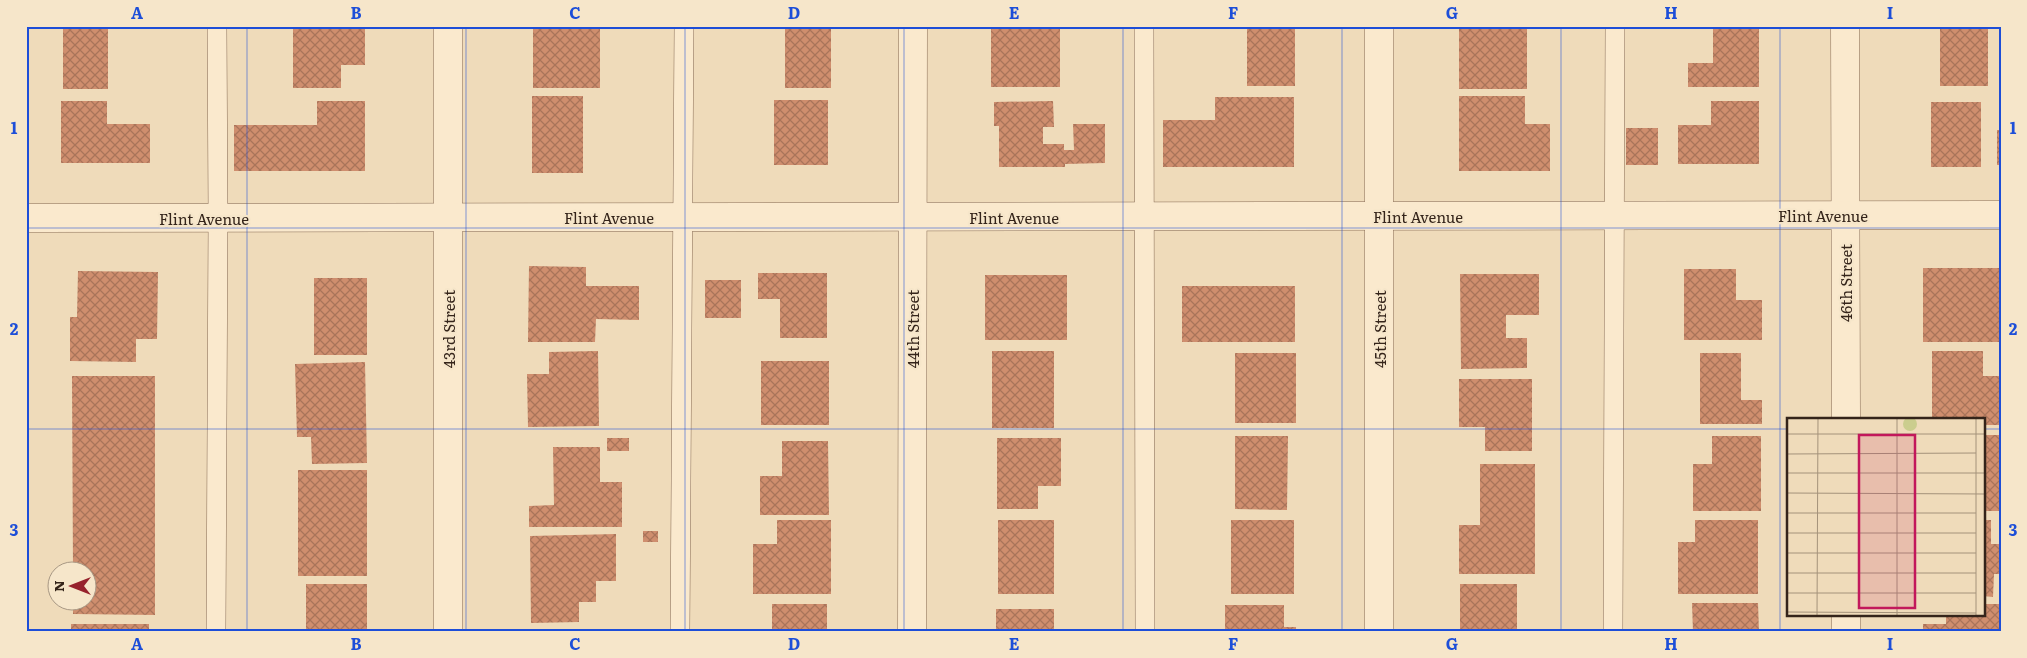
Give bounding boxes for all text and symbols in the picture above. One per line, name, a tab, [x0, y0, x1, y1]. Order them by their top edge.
text: A	[131, 0, 143, 24]
text: B	[350, 0, 362, 24]
text: C	[569, 0, 581, 24]
text: D	[788, 0, 800, 24]
text: E	[1009, 0, 1020, 24]
text: F	[1228, 0, 1238, 24]
text: G	[1446, 0, 1458, 24]
text: H	[1664, 0, 1678, 24]
text: I	[1887, 0, 1893, 24]
text: 1	[11, 115, 18, 139]
text: 1	[2010, 115, 2017, 139]
street label: Flint Avenue	[1778, 204, 1868, 227]
street label: Flint Avenue	[1373, 205, 1463, 228]
street label: Flint Avenue	[564, 206, 654, 229]
street label: Flint Avenue	[969, 206, 1059, 229]
street label: Flint Avenue	[159, 207, 249, 230]
street label: 46th Street	[1834, 244, 1857, 322]
street label: 43rd Street	[437, 290, 460, 368]
street label: 44th Street	[901, 290, 924, 368]
street label: 45th Street	[1368, 290, 1391, 368]
text: 2	[10, 316, 19, 340]
text: 2	[2009, 316, 2018, 340]
inset map	[1787, 418, 1984, 616]
text: 3	[10, 517, 19, 541]
text: 3	[2009, 517, 2018, 541]
north arrow	[48, 560, 98, 610]
text: N	[48, 580, 68, 592]
text: A	[131, 631, 143, 655]
text: B	[350, 631, 362, 655]
text: C	[569, 631, 581, 655]
text: D	[788, 631, 800, 655]
text: E	[1009, 631, 1020, 655]
text: F	[1228, 631, 1238, 655]
text: G	[1446, 631, 1458, 655]
text: H	[1664, 631, 1678, 655]
text: I	[1887, 631, 1893, 655]

